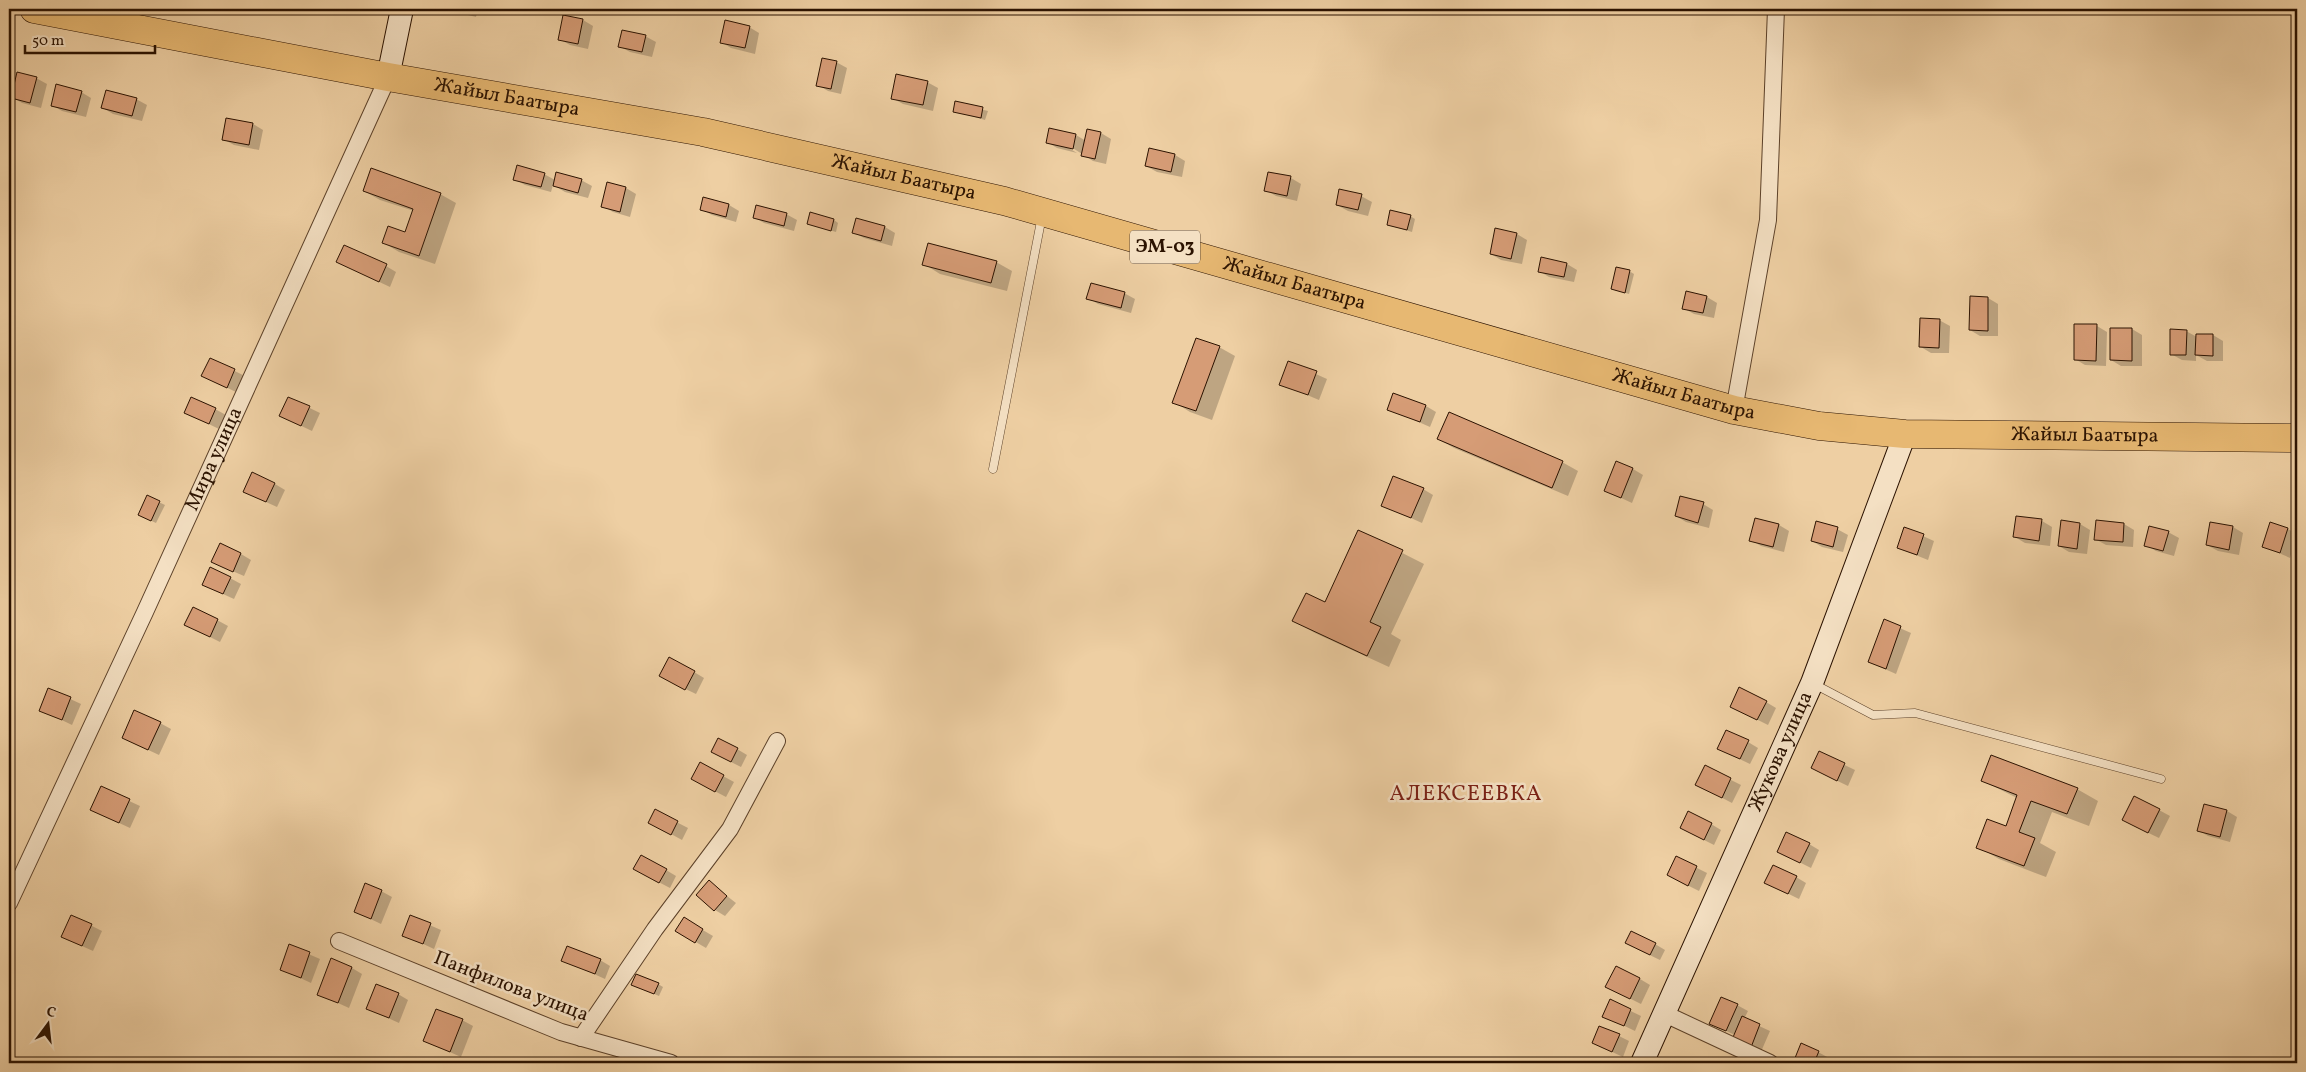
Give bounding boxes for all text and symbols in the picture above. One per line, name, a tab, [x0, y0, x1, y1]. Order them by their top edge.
scale bar	[25, 22, 155, 54]
text: 50 m	[32, 31, 64, 52]
street label: Жайыл Баатыра	[432, 71, 582, 124]
street label: Жайыл Баатыра	[828, 148, 979, 208]
road number: ЭМ-03	[1130, 230, 1200, 264]
street label: Жайыл Баатыра	[1219, 250, 1369, 318]
street label: Жайыл Баатыра	[1609, 362, 1758, 428]
street label: Мира улица	[179, 403, 250, 516]
street label: Жайыл Баатыра	[2011, 421, 2159, 451]
street label: Жукова улица	[1742, 687, 1820, 816]
district label: АЛЕКСЕЕВКА	[1390, 779, 1542, 810]
street label: Панфилова улица	[429, 945, 593, 1029]
north arrow	[22, 1000, 72, 1050]
text: С	[44, 1003, 58, 1023]

